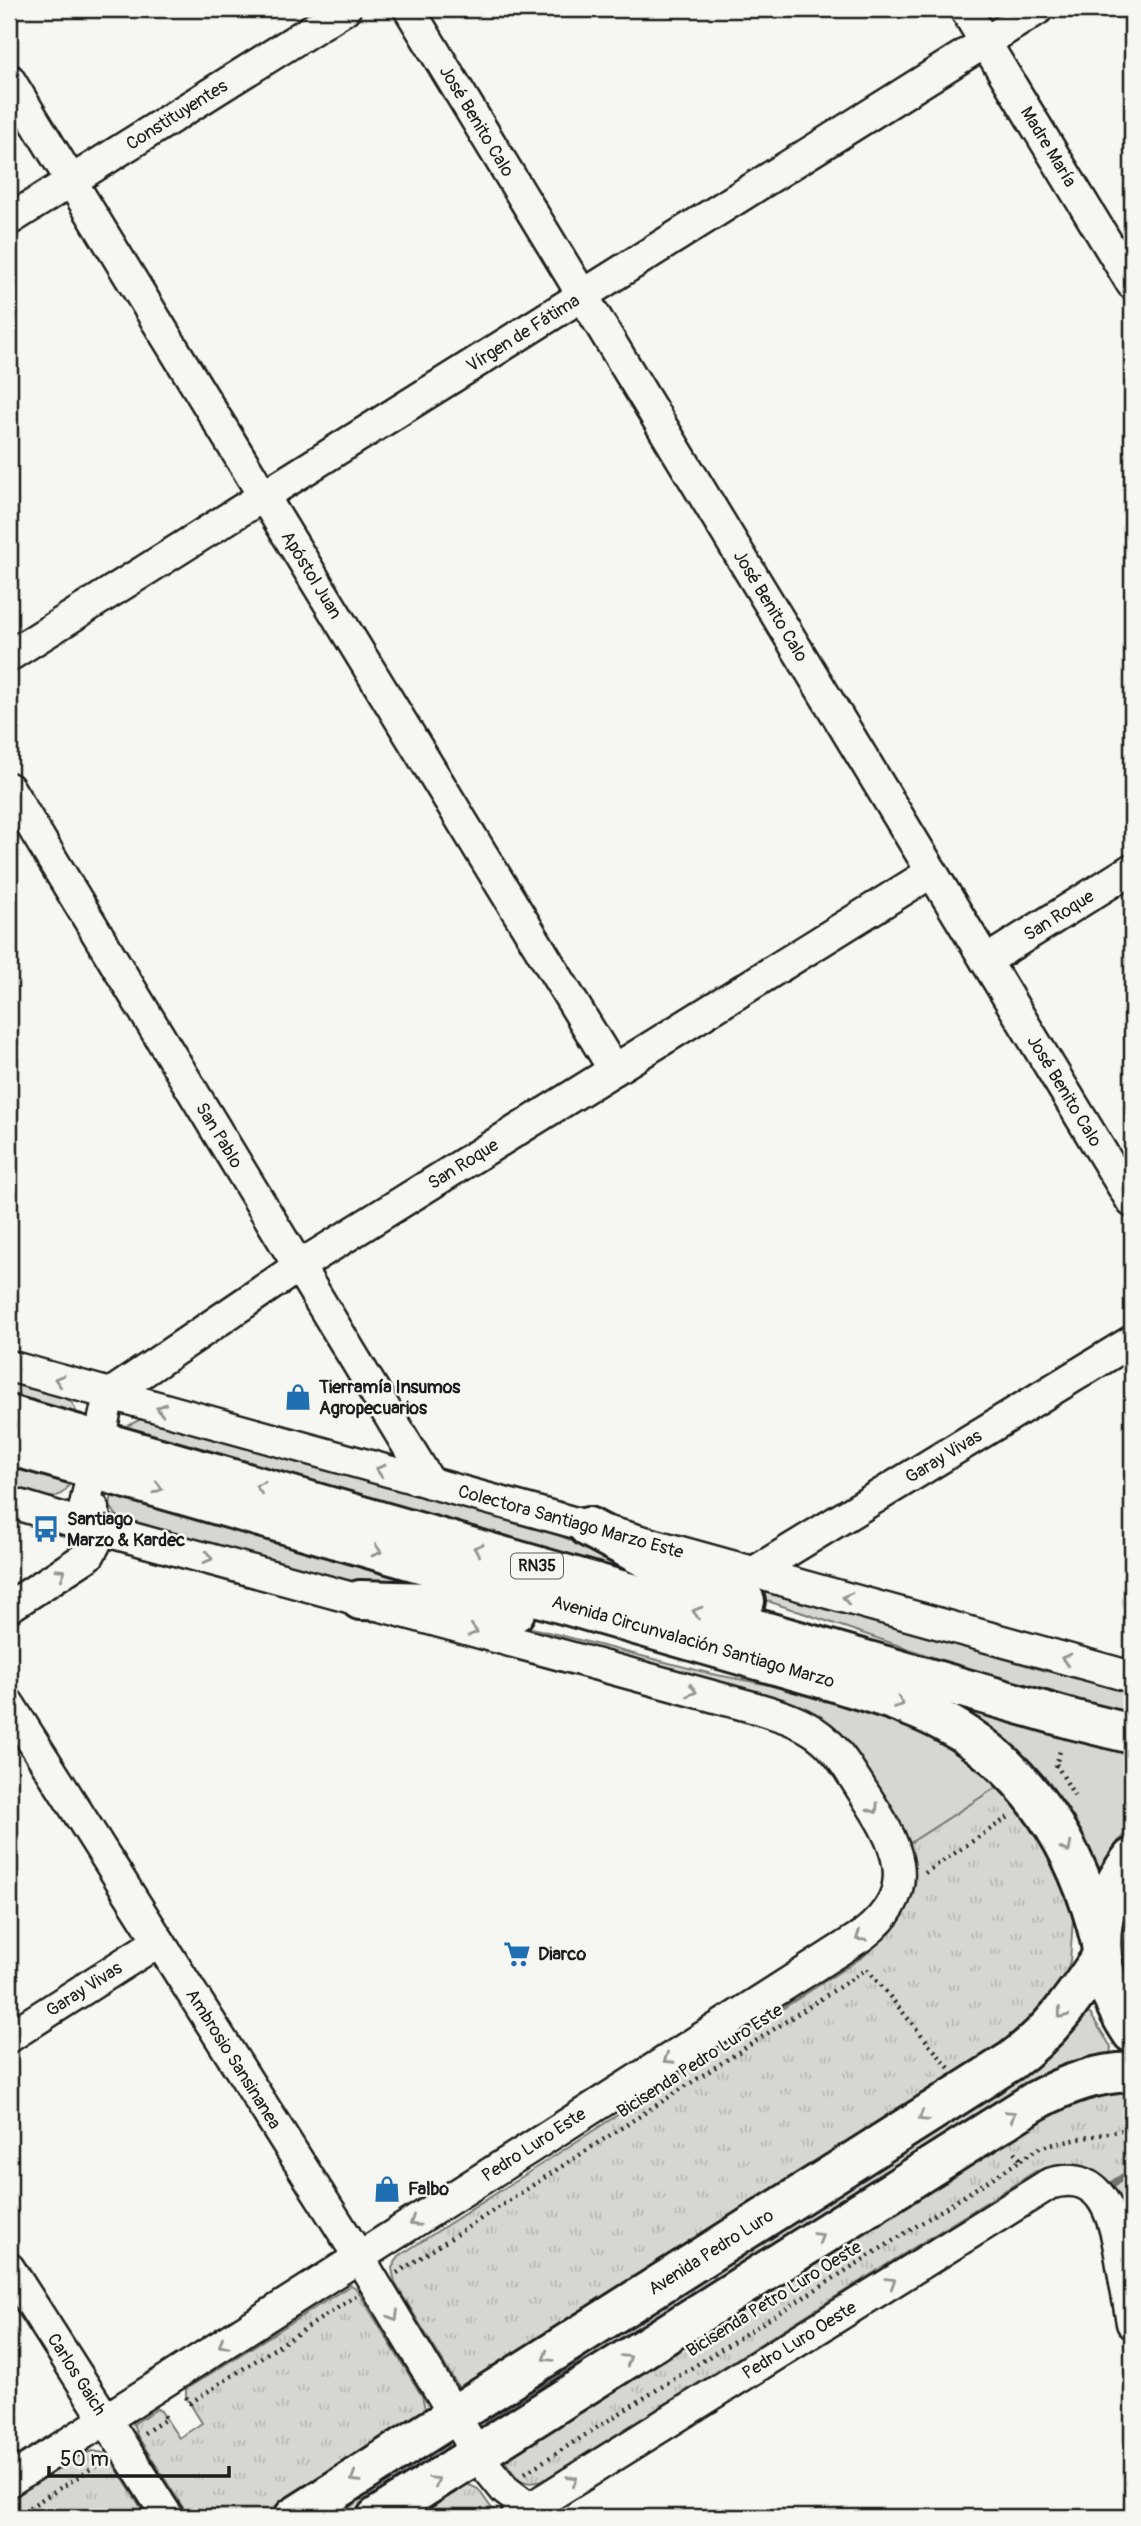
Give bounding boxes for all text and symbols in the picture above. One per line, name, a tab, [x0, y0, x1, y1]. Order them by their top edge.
street label: José Benito Calo	[434, 61, 520, 181]
street label: Constituyentes	[122, 74, 232, 155]
street label: Madre María	[1015, 102, 1082, 191]
street label: Vírgen de Fátima	[462, 289, 584, 377]
street label: Apóstol Juan	[276, 527, 347, 623]
street label: José Benito Calo	[728, 546, 813, 666]
street label: San Roque	[1019, 884, 1098, 946]
street label: José Benito Calo	[1022, 1031, 1107, 1151]
street label: San Pablo	[191, 1098, 248, 1173]
street label: San Roque	[424, 1133, 503, 1194]
one-way arrow	[53, 1374, 65, 1389]
place label: Tierramía Insumos Agropecuarios	[318, 1376, 461, 1420]
shop icon: Tierramía Insumos Agropecuarios	[283, 1382, 313, 1412]
one-way arrow	[155, 1403, 167, 1418]
street label: Garay Vivas	[901, 1424, 986, 1488]
one-way arrow	[375, 1463, 387, 1478]
street label: Colectora Santiago Marzo Este	[456, 1479, 686, 1564]
one-way arrow	[152, 1480, 164, 1494]
one-way arrow	[254, 1480, 266, 1495]
place label: Santiago Marzo & Kardec	[67, 1508, 185, 1552]
bus stop icon: Santiago Marzo & Kardec	[31, 1514, 61, 1544]
one-way arrow	[371, 1542, 383, 1557]
one-way arrow	[472, 1543, 484, 1558]
one-way arrow	[202, 1550, 214, 1565]
road number: RN35	[511, 1554, 563, 1578]
one-way arrow	[54, 1569, 67, 1582]
street label: Avenida Circunvalación Santiago Marzo	[549, 1590, 838, 1693]
one-way arrow	[841, 1592, 853, 1606]
one-way arrow	[691, 1606, 703, 1620]
one-way arrow	[466, 1623, 478, 1637]
one-way arrow	[1061, 1652, 1073, 1667]
one-way arrow	[686, 1683, 698, 1697]
one-way arrow	[893, 1695, 905, 1709]
one-way arrow	[866, 1801, 879, 1814]
one-way arrow	[1059, 1841, 1072, 1853]
one-way arrow	[854, 1929, 867, 1942]
supermarket icon: Diarco	[502, 1939, 532, 1969]
place label: Diarco	[538, 1943, 586, 1966]
street label: Garay Vivas	[42, 1956, 126, 2022]
street label: Ambrosio Sansinanea	[181, 1985, 287, 2133]
street label: Bicisenda Pedro Luro Este	[613, 1999, 787, 2123]
one-way arrow	[1057, 2007, 1070, 2019]
one-way arrow	[663, 2051, 676, 2064]
street label: Pedro Luro Este	[478, 2103, 591, 2187]
one-way arrow	[918, 2109, 931, 2122]
one-way arrow	[1004, 2111, 1017, 2124]
shop icon: Falbo	[372, 2174, 402, 2204]
place label: Falbo	[408, 2178, 449, 2201]
street label: Avenida Pedro Luro	[644, 2203, 778, 2300]
one-way arrow	[409, 2213, 422, 2226]
one-way arrow	[812, 2233, 825, 2246]
street label: Bicisenda Petro Luro Oeste	[682, 2235, 866, 2362]
one-way arrow	[883, 2277, 896, 2290]
street label: Pedro Luro Oeste	[738, 2296, 861, 2384]
one-way arrow	[386, 2308, 399, 2321]
street label: Carlos Gaich	[42, 2329, 112, 2420]
one-way arrow	[218, 2336, 231, 2349]
one-way arrow	[542, 2348, 555, 2361]
one-way arrow	[619, 2355, 632, 2367]
scale bar	[49, 2435, 229, 2479]
text: 50 m	[60, 2446, 109, 2473]
one-way arrow	[350, 2470, 363, 2483]
one-way arrow	[565, 2475, 578, 2488]
one-way arrow	[427, 2476, 440, 2489]

